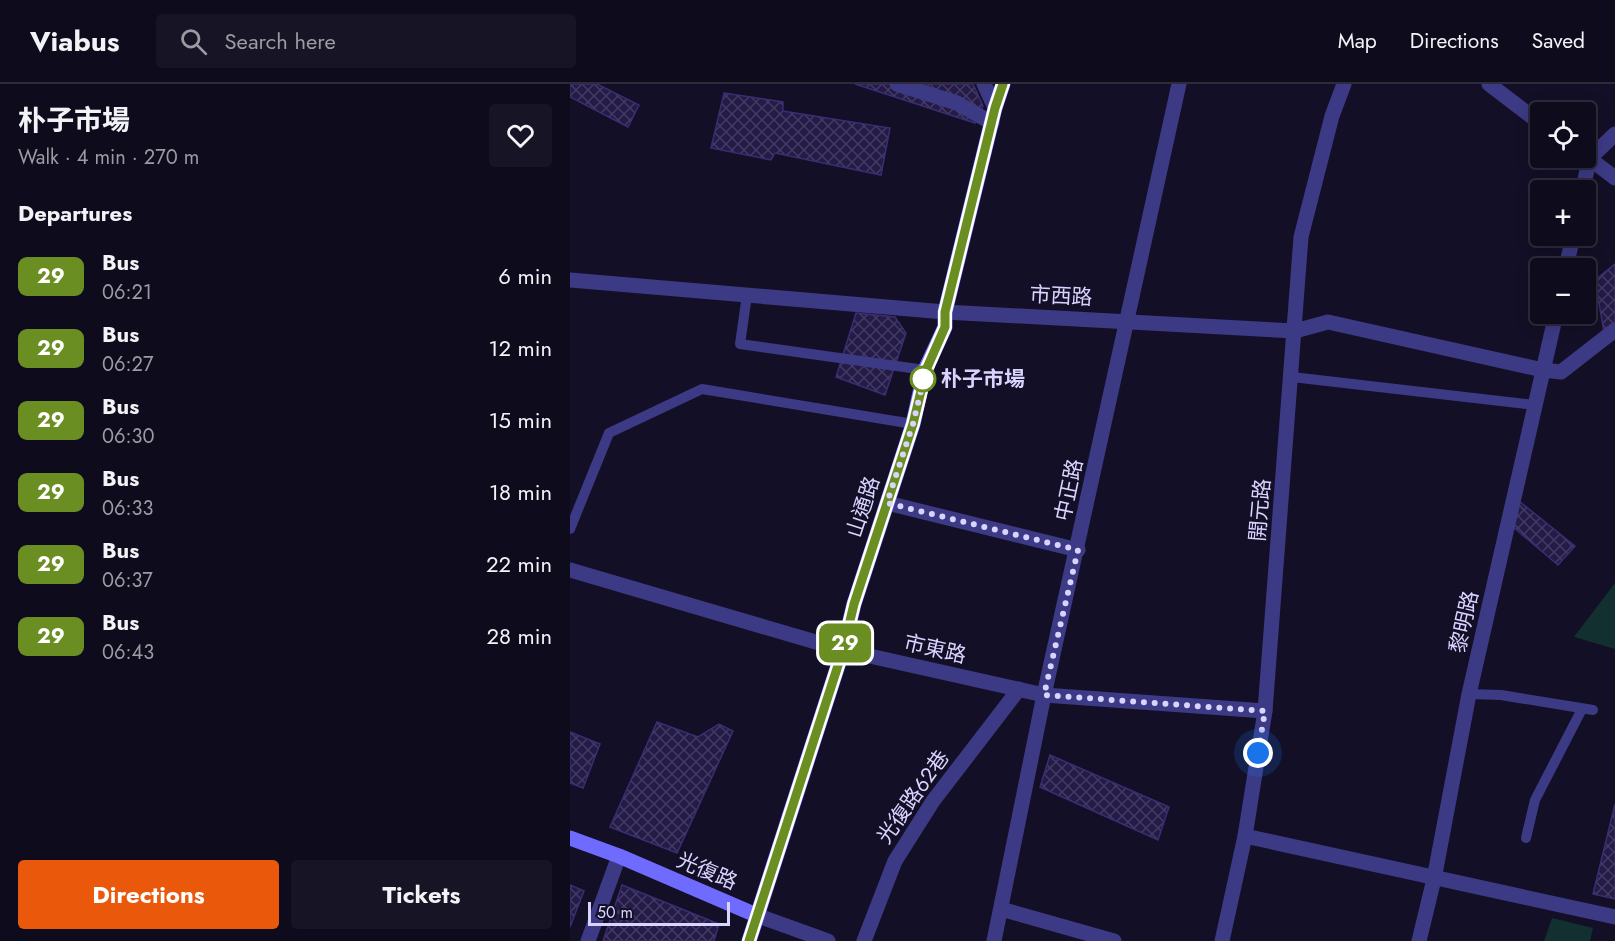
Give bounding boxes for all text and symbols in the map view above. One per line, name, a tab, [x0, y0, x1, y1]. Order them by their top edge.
search box	[156, 14, 576, 68]
text: Viabus	[30, 21, 120, 62]
icon: search	[177, 25, 210, 58]
text: Search here	[225, 25, 336, 57]
text: Map	[1338, 26, 1377, 56]
text: Directions	[1410, 26, 1499, 56]
text: Saved	[1532, 26, 1585, 56]
text: 朴子市場	[18, 100, 130, 141]
map controls	[1530, 102, 1596, 324]
button: locate	[1530, 102, 1596, 168]
button: heart	[489, 104, 552, 167]
text: Walk · 4 min · 270 m	[18, 143, 199, 172]
button: +	[1530, 180, 1596, 246]
text: Departures	[18, 197, 132, 229]
text: Bus	[102, 246, 139, 278]
button: −	[1530, 258, 1596, 324]
text: 6 min	[498, 260, 552, 292]
text: 29	[37, 261, 65, 291]
text: 06:21	[102, 278, 152, 307]
street label: 市西路	[1029, 279, 1093, 313]
text: Bus	[102, 318, 139, 350]
text: 12 min	[489, 332, 552, 364]
text: 29	[37, 333, 65, 363]
text: 06:27	[102, 350, 153, 379]
place label: 朴子市場	[941, 364, 1025, 394]
marker: 朴子市場	[910, 366, 936, 392]
text: Bus	[102, 390, 139, 422]
text: 15 min	[489, 404, 552, 436]
text: 29	[37, 405, 65, 435]
text: 06:30	[102, 422, 154, 451]
street label: 中正路	[1048, 456, 1090, 524]
text: Bus	[102, 462, 139, 494]
street label: 山通路	[839, 472, 887, 542]
text: 18 min	[489, 476, 552, 508]
text: 29	[37, 477, 65, 507]
street label: 開元路	[1242, 477, 1278, 543]
text: 06:33	[102, 494, 153, 523]
text: Bus	[102, 534, 139, 566]
text: 22 min	[486, 548, 552, 580]
text: 29	[37, 549, 65, 579]
text: 06:37	[102, 566, 153, 595]
street label: 黎明路	[1442, 588, 1486, 656]
text: Bus	[102, 606, 139, 638]
text: 28 min	[486, 620, 552, 652]
text: 29	[37, 621, 65, 651]
line badge: 29	[818, 624, 872, 662]
street label: 市東路	[901, 627, 969, 671]
text: 29	[831, 628, 859, 658]
text: 06:43	[102, 638, 154, 667]
your location	[1243, 738, 1273, 768]
street label: 光復路62巷	[870, 744, 956, 850]
street label: 光復路	[672, 845, 742, 897]
button: Directions	[18, 860, 279, 929]
button: Tickets	[291, 860, 552, 929]
scale bar	[588, 899, 730, 926]
text: 50 m	[597, 901, 633, 924]

